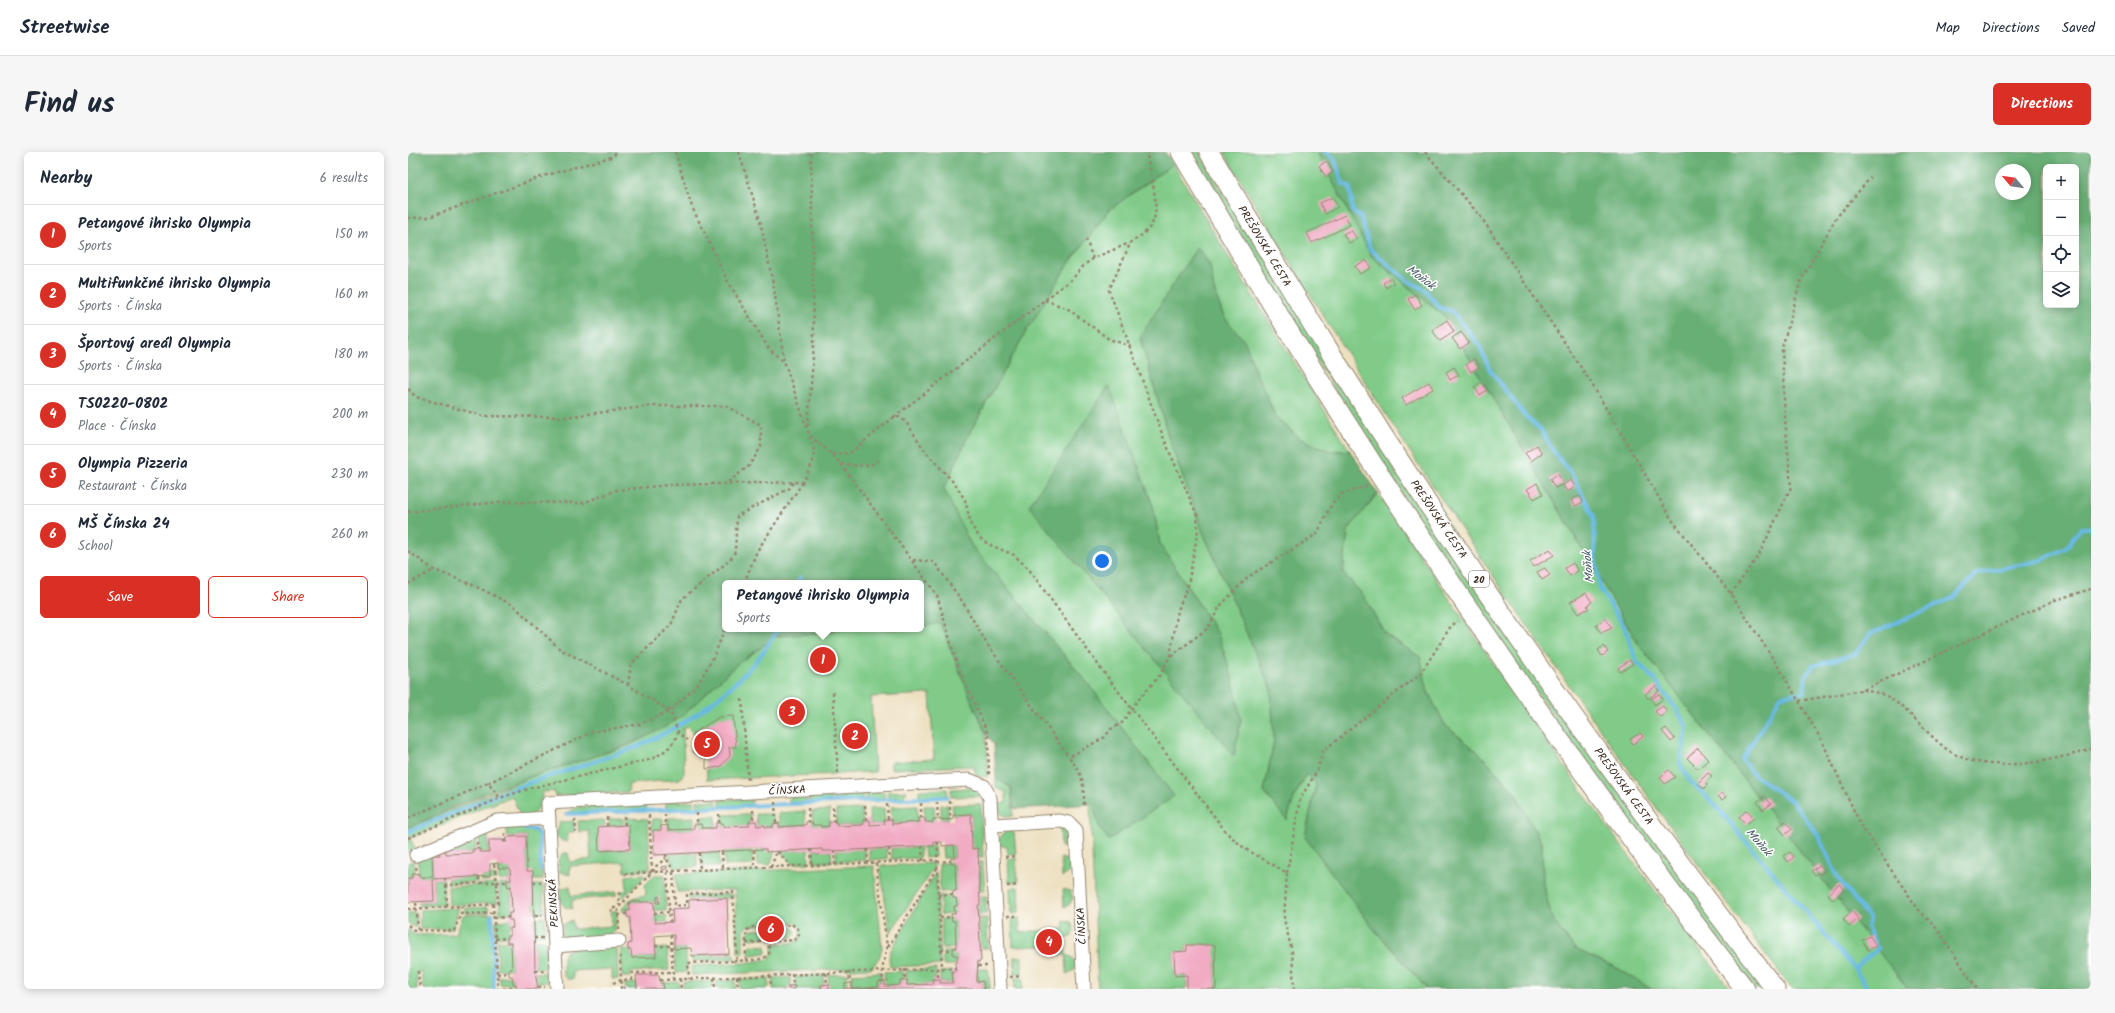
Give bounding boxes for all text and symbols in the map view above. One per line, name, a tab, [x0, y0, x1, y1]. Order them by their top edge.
text: Streetwise	[20, 13, 110, 43]
text: Map	[1935, 17, 1960, 39]
text: Directions	[1982, 17, 2040, 39]
text: Saved	[2062, 17, 2095, 39]
text: Find us	[24, 82, 115, 127]
button: Directions	[1993, 83, 2091, 125]
north arrow	[1995, 164, 2031, 200]
map controls	[2043, 164, 2079, 308]
button: +	[2043, 164, 2079, 200]
text: Nearby	[40, 165, 92, 192]
text: 6 results	[320, 168, 368, 189]
button: −	[2043, 200, 2079, 236]
street label: PREŠOVSKÁ CESTA	[1233, 202, 1296, 291]
text: Petangové ihrisko Olympia	[78, 212, 251, 236]
text: 1	[51, 224, 55, 245]
text: 150 m	[335, 224, 368, 245]
text: Sports	[78, 236, 112, 257]
button: locate	[2043, 236, 2079, 272]
water label: Moňok	[1402, 260, 1441, 296]
text: Multifunkčné ihrisko Olympia	[78, 272, 271, 296]
button: layers	[2043, 272, 2079, 308]
text: 2	[49, 284, 57, 305]
text: 160 m	[335, 284, 368, 305]
text: Sports · Čínska	[78, 296, 162, 317]
text: Športový areál Olympia	[78, 332, 231, 356]
text: 3	[49, 344, 57, 365]
text: 180 m	[334, 344, 368, 365]
text: Sports · Čínska	[78, 356, 162, 377]
text: TS0220-0802	[78, 392, 168, 416]
text: 4	[49, 404, 57, 425]
text: 200 m	[332, 404, 368, 425]
text: Place · Čínska	[78, 416, 156, 437]
text: Olympia Pizzeria	[78, 452, 188, 476]
text: 5	[50, 464, 56, 485]
text: 230 m	[331, 464, 368, 485]
text: Restaurant · Čínska	[78, 476, 187, 497]
street label: PREŠOVSKÁ CESTA	[1405, 476, 1472, 563]
text: MŠ Čínska 24	[78, 512, 170, 536]
text: 6	[49, 524, 57, 545]
text: 260 m	[331, 524, 368, 545]
text: School	[78, 536, 113, 557]
water label: Moňok	[1577, 548, 1599, 584]
your location	[1092, 551, 1112, 571]
road number: 20	[1469, 571, 1489, 587]
button: Save	[40, 576, 200, 618]
button: Share	[208, 576, 368, 618]
popup	[722, 580, 924, 632]
text: Petangové ihrisko Olympia	[737, 584, 909, 608]
text: Sports	[737, 608, 770, 629]
pin: 1	[810, 645, 836, 675]
pin: 3	[779, 697, 805, 727]
pin: 2	[842, 721, 868, 751]
pin: 5	[694, 729, 720, 759]
street label: PREŠOVSKÁ CESTA	[1589, 744, 1658, 829]
street label: ČÍNSKA	[768, 781, 807, 801]
water label: Moňok	[1741, 824, 1778, 863]
street label: PEKINSKÁ	[544, 878, 564, 928]
street label: ČÍNSKA	[1072, 906, 1092, 945]
pin: 6	[758, 914, 784, 944]
pin: 4	[1036, 927, 1062, 957]

